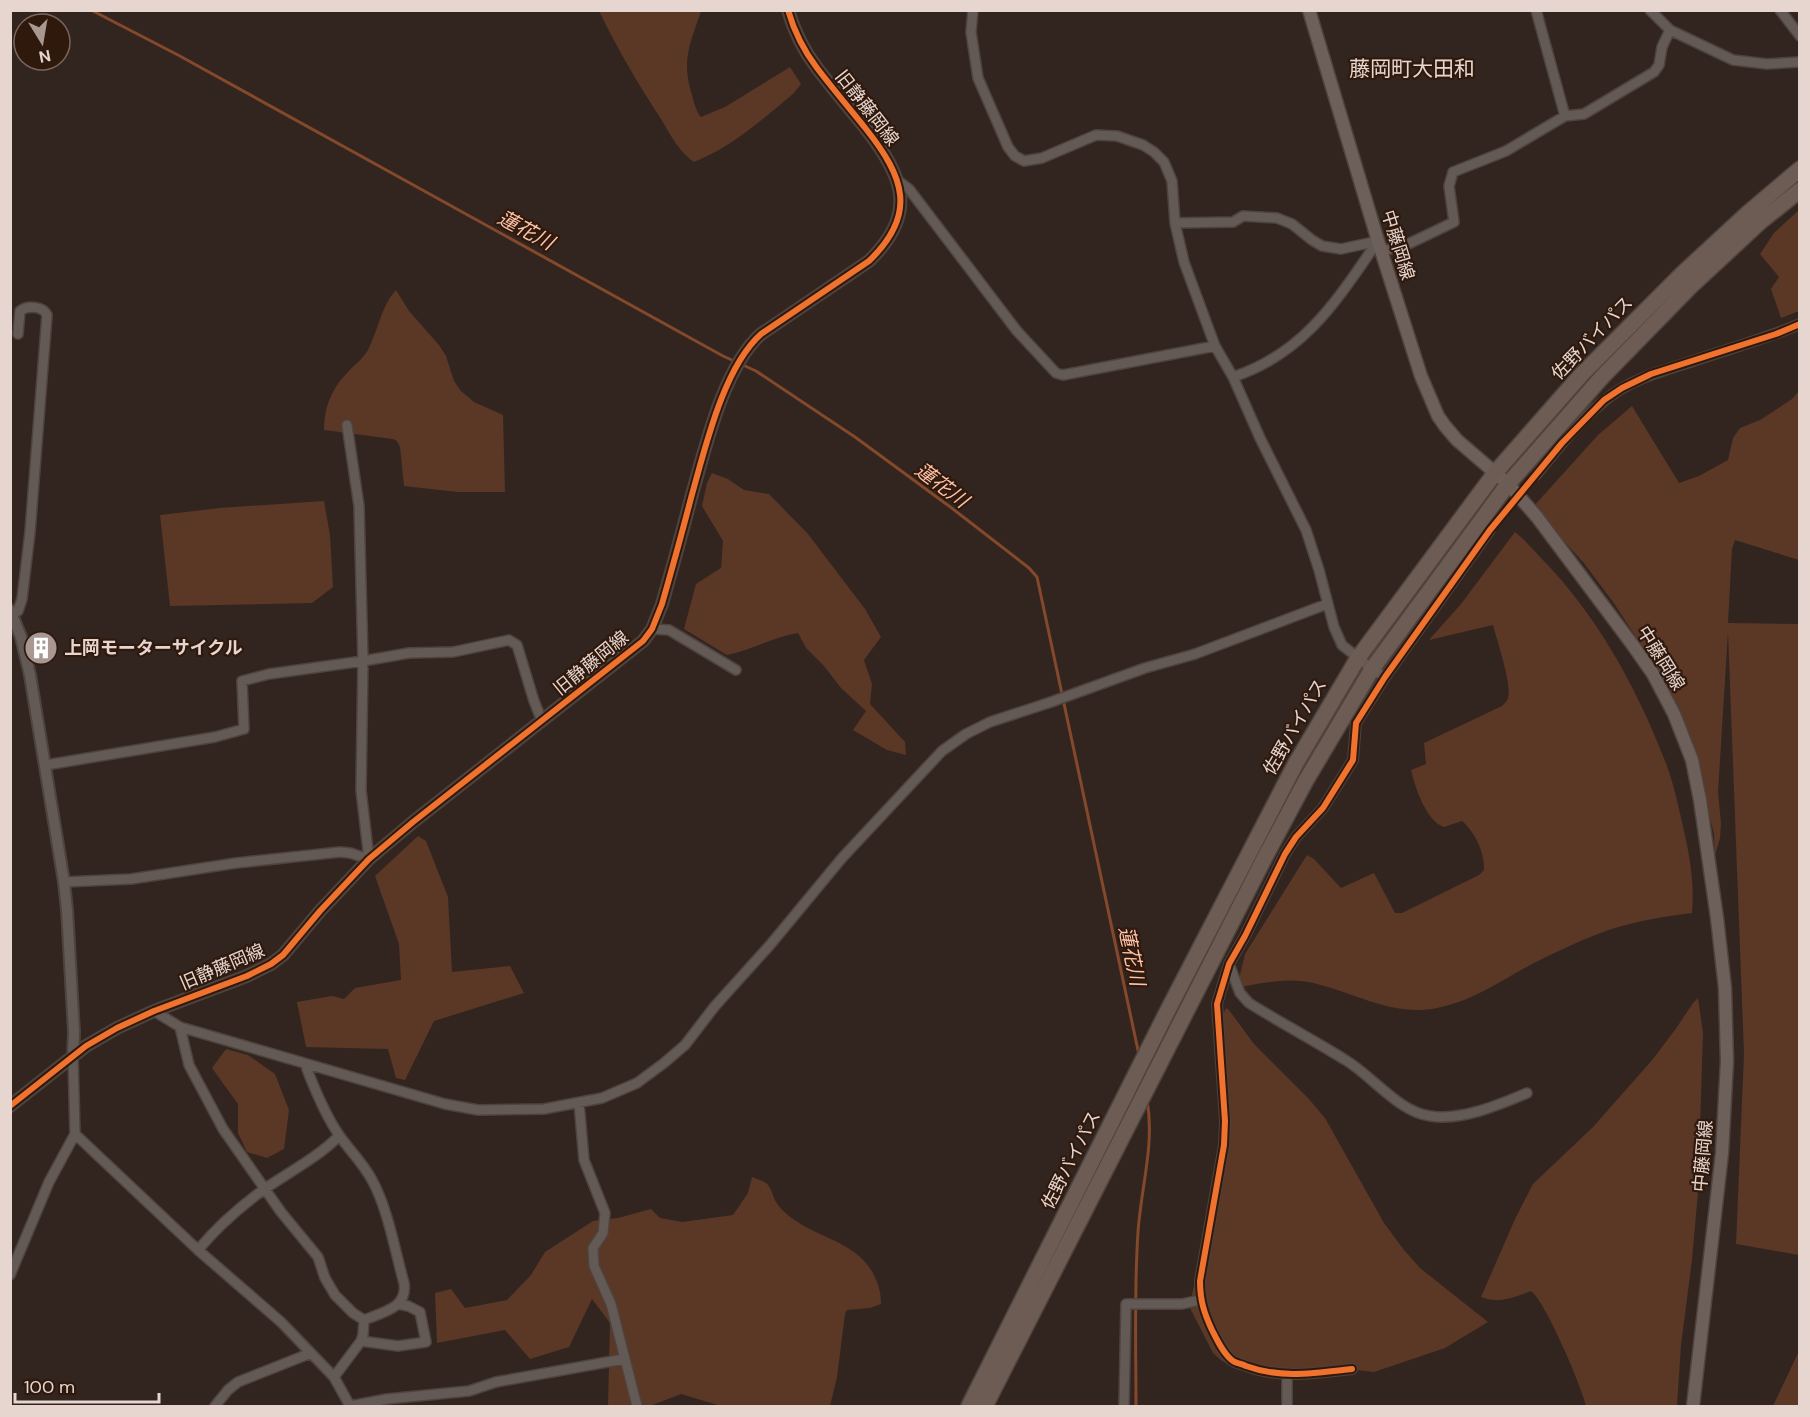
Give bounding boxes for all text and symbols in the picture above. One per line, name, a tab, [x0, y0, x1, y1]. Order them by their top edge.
north arrow	[12, 12, 72, 72]
text: N	[37, 45, 52, 68]
district label: 藤岡町大田和	[1349, 55, 1475, 83]
street label: 旧静藤岡線	[830, 65, 904, 151]
water label: 蓮花川	[493, 204, 560, 257]
street label: 中藤岡線	[1376, 207, 1420, 283]
street label: 佐野バイパス	[1546, 291, 1638, 385]
water label: 蓮花川	[910, 457, 975, 515]
street label: 中藤岡線	[1632, 621, 1690, 695]
street label: 旧静藤岡線	[548, 625, 634, 701]
building icon: 上岡モーターサイクル	[23, 630, 59, 666]
place label: 上岡モーターサイクル	[64, 636, 243, 660]
street label: 佐野バイパス	[1258, 674, 1332, 780]
water label: 蓮花川	[1113, 924, 1151, 990]
street label: 旧静藤岡線	[176, 938, 268, 996]
street label: 佐野バイパス	[1036, 1107, 1106, 1213]
street label: 中藤岡線	[1688, 1119, 1718, 1193]
scale bar	[15, 1366, 159, 1404]
text: 100 m	[24, 1375, 75, 1399]

